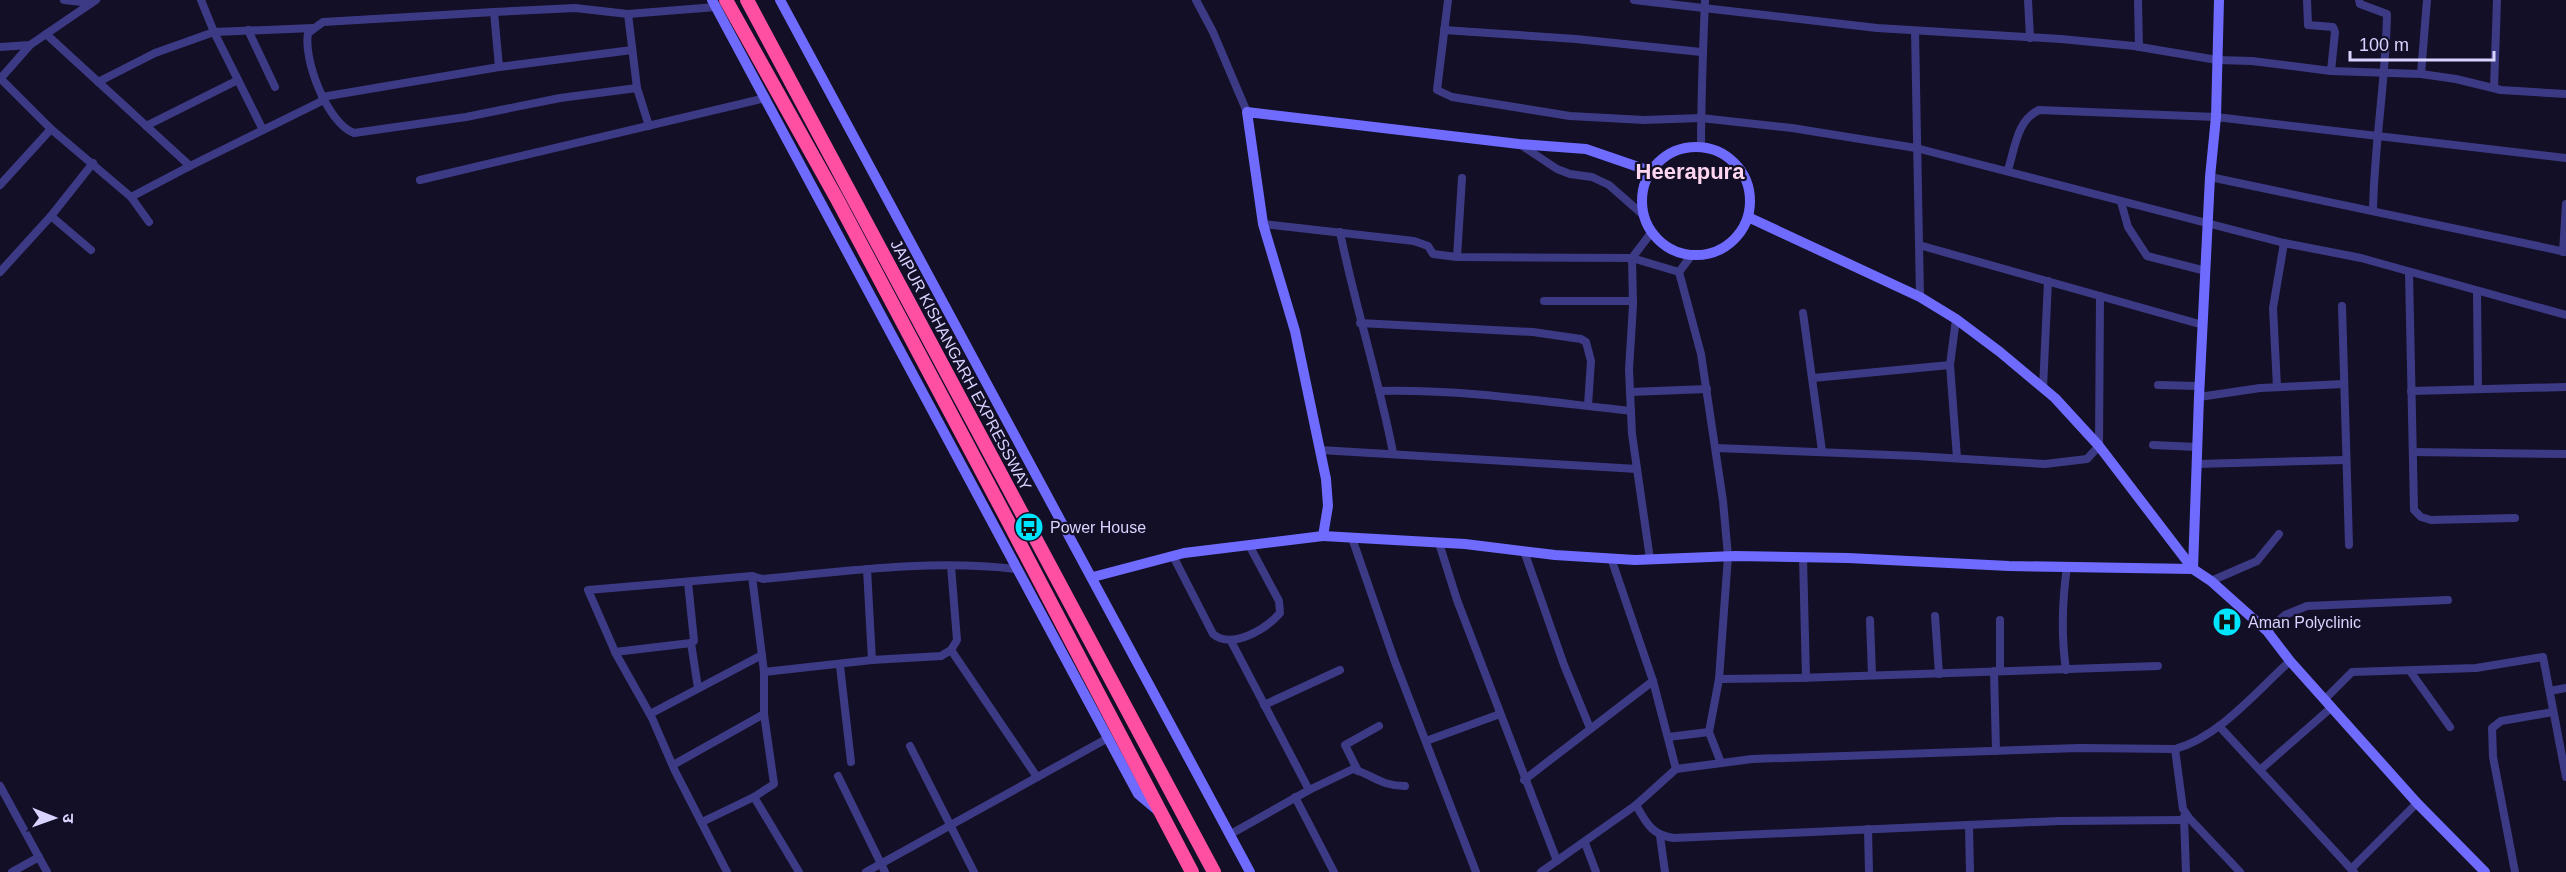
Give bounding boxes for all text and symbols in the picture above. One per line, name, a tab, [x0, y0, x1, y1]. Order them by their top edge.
scale bar	[2350, 24, 2494, 62]
text: 100 m	[2359, 35, 2409, 55]
district label: Heerapura	[1636, 159, 1745, 184]
street label: JAIPUR KISHANGARH EXPRESSWAY	[887, 237, 1035, 494]
bus stop icon: Power House	[1013, 511, 1045, 543]
place label: Power House	[1050, 519, 1146, 536]
hospital icon: Aman Polyclinic	[2211, 606, 2243, 638]
place label: Aman Polyclinic	[2248, 614, 2361, 631]
north arrow	[24, 788, 84, 848]
text: उ	[60, 813, 77, 824]

